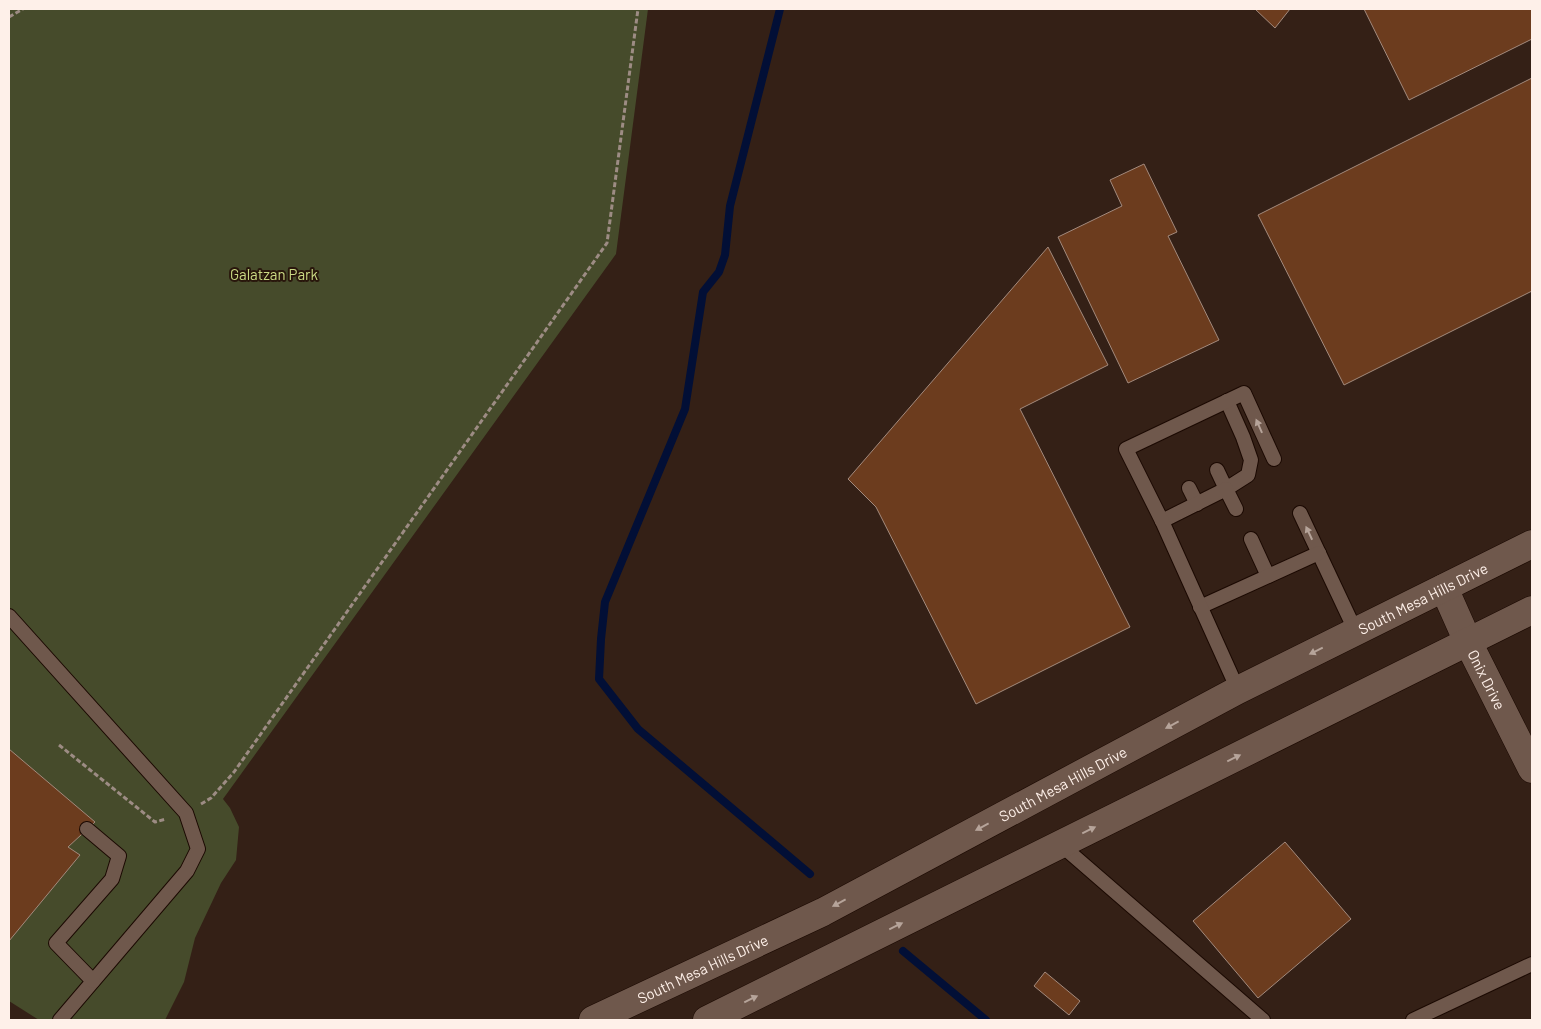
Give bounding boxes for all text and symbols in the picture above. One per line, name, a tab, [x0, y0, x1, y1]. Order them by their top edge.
park label: Galatzan Park	[230, 265, 319, 283]
one-way arrow	[1255, 419, 1263, 433]
one-way arrow	[1305, 526, 1313, 540]
street label: South Mesa Hills Drive	[1355, 559, 1490, 638]
street label: Onix Drive	[1464, 646, 1509, 712]
one-way arrow	[1309, 647, 1324, 656]
one-way arrow	[1165, 721, 1179, 730]
street label: South Mesa Hills Drive	[996, 742, 1130, 825]
one-way arrow	[1227, 754, 1241, 762]
one-way arrow	[975, 823, 989, 831]
one-way arrow	[1081, 826, 1096, 835]
one-way arrow	[832, 899, 846, 907]
one-way arrow	[889, 922, 903, 930]
street label: South Mesa Hills Drive	[634, 930, 771, 1007]
one-way arrow	[743, 994, 758, 1003]

